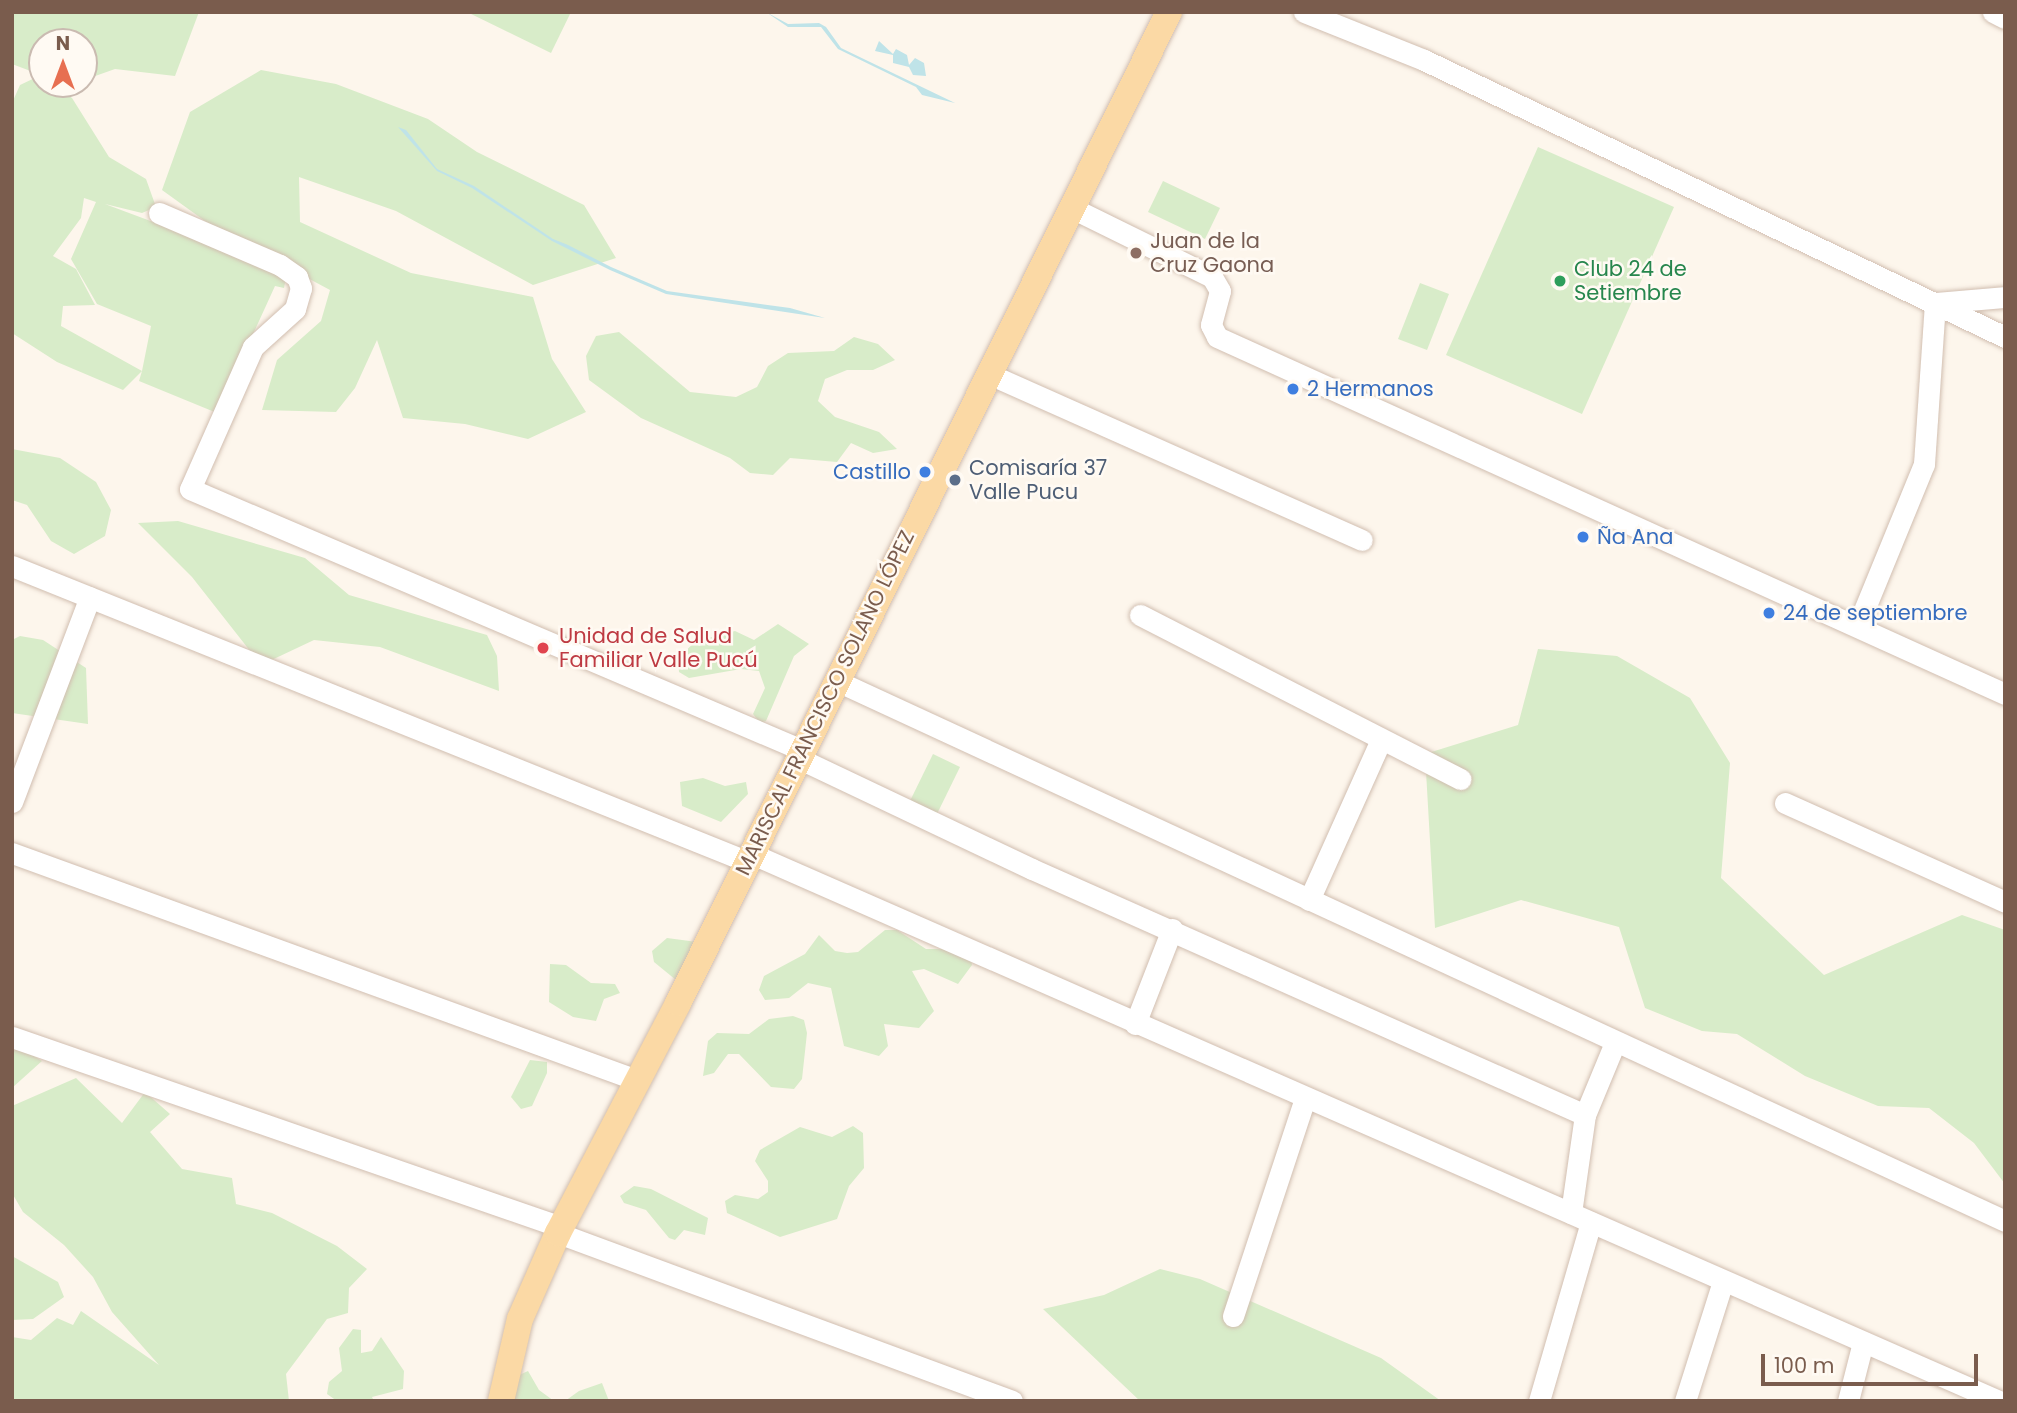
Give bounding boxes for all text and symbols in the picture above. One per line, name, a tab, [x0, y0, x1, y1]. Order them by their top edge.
north arrow	[28, 28, 98, 98]
text: N	[56, 30, 70, 57]
place label: Juan de la Cruz Gaona	[1150, 228, 1274, 278]
marker: Juan de la Cruz Gaona	[1128, 245, 1144, 261]
place label: Club 24 de Setiembre	[1574, 256, 1687, 306]
marker: Club 24 de Setiembre	[1552, 273, 1568, 289]
place label: 2 Hermanos	[1307, 376, 1434, 402]
marker: 2 Hermanos	[1285, 381, 1301, 397]
place label: Comisaría 37 Valle Pucu	[969, 455, 1107, 505]
place label: Castillo	[833, 459, 911, 485]
marker: Castillo	[917, 464, 933, 480]
marker: Comisaría 37 Valle Pucu	[947, 472, 963, 488]
place label: Ña Ana	[1597, 524, 1673, 550]
street label: MARISCAL FRANCISCO SOLANO LÓPEZ	[730, 526, 920, 880]
marker: Ña Ana	[1575, 529, 1591, 545]
place label: 24 de septiembre	[1783, 600, 1967, 626]
marker: 24 de septiembre	[1761, 605, 1777, 621]
place label: Unidad de Salud Familiar Valle Pucú	[559, 623, 758, 673]
marker: Unidad de Salud Familiar Valle Pucú	[533, 638, 553, 658]
scale bar	[1765, 1340, 1982, 1384]
text: 100 m	[1774, 1351, 1834, 1380]

